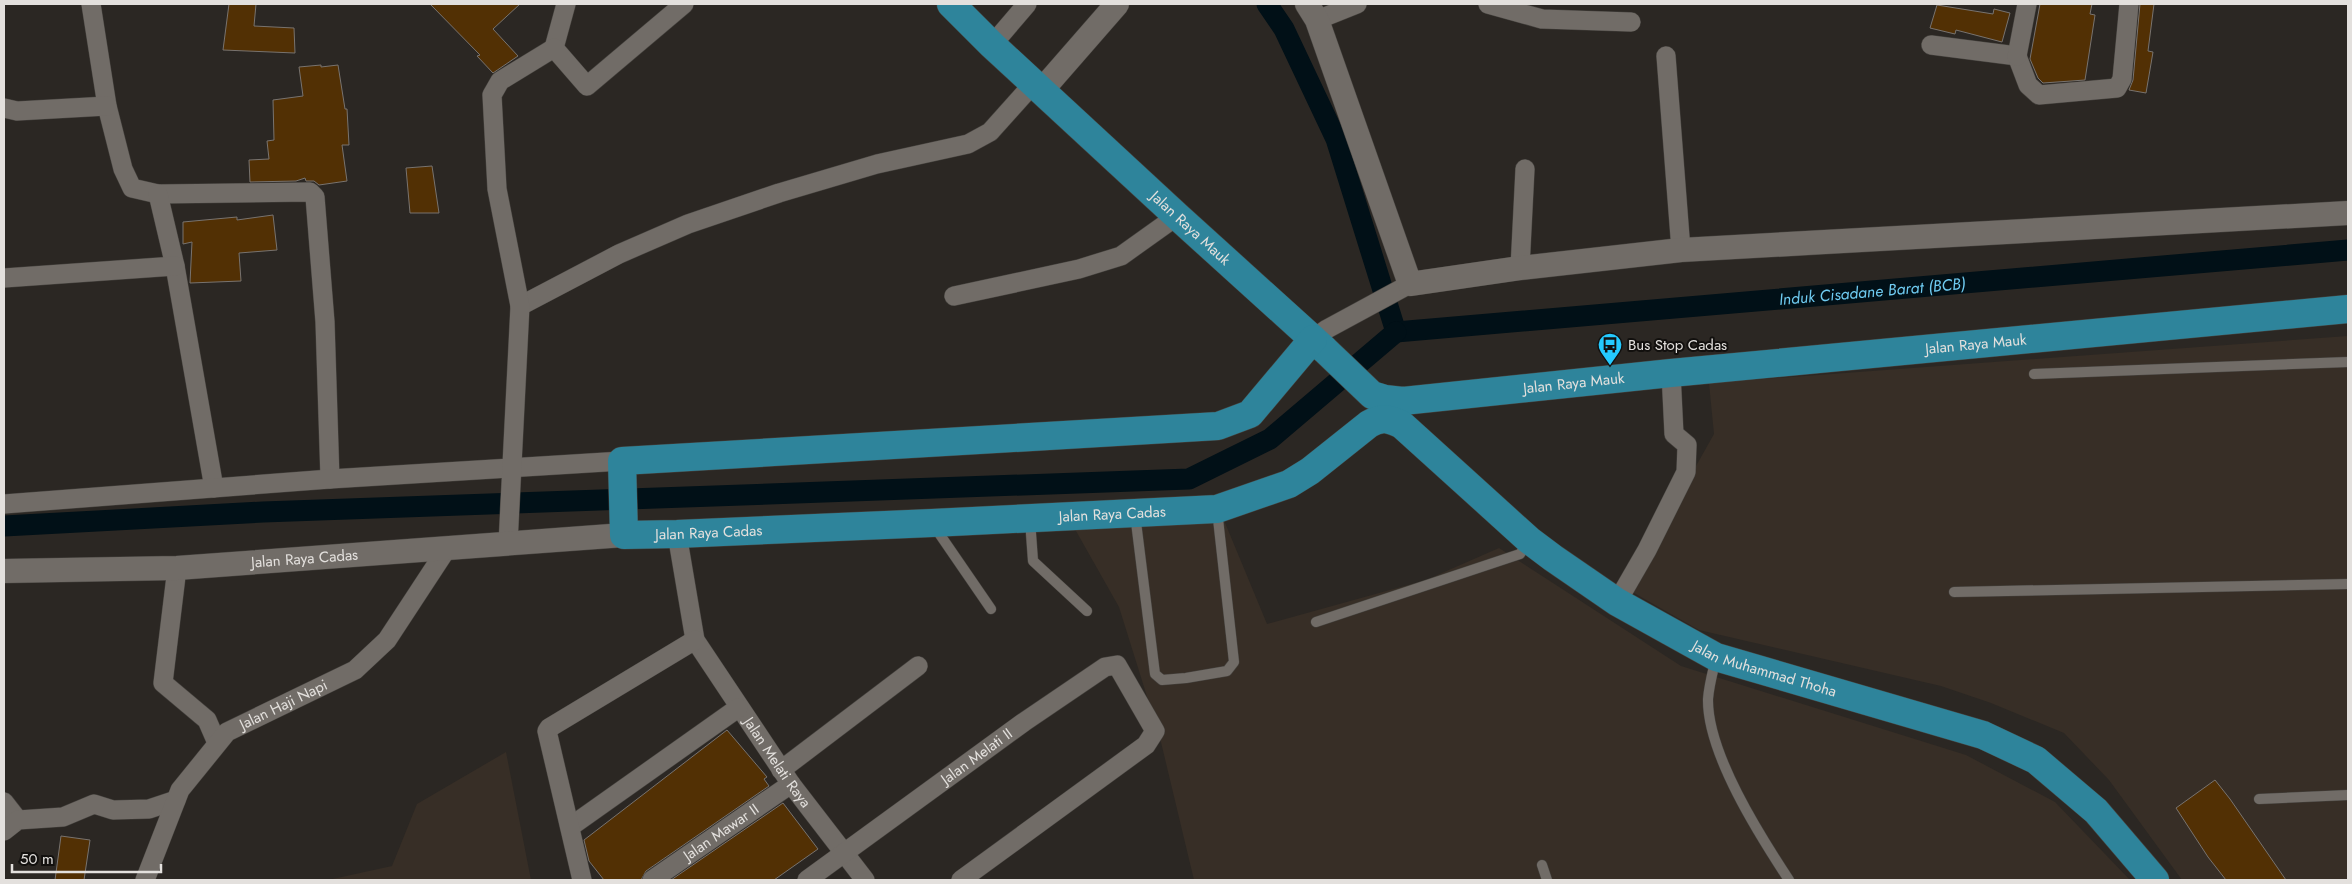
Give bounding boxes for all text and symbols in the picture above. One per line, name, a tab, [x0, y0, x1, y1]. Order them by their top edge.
street label: Jalan Raya Mauk	[1144, 184, 1236, 271]
water label: Induk Cisadane Barat (BCB)	[1778, 271, 1967, 310]
street label: Jalan Raya Mauk	[1922, 328, 2028, 360]
bus stop icon: Bus Stop Cadas	[1597, 332, 1623, 366]
place label: Bus Stop Cadas	[1628, 334, 1727, 356]
street label: Jalan Raya Mauk	[1520, 367, 1626, 400]
street label: Jalan Raya Cadas	[1056, 501, 1166, 528]
street label: Jalan Raya Cadas	[653, 519, 763, 545]
street label: Jalan Raya Cadas	[248, 544, 359, 574]
street label: Jalan Muhammad Thoha	[1686, 634, 1839, 703]
street label: Jalan Haji Napi	[234, 674, 331, 736]
street label: Jalan Melati Raya	[737, 711, 816, 812]
street label: Jalan Melati II	[935, 723, 1017, 791]
street label: Jalan Mawar II	[677, 798, 763, 867]
scale bar	[12, 842, 161, 874]
text: 50 m	[20, 848, 54, 870]

